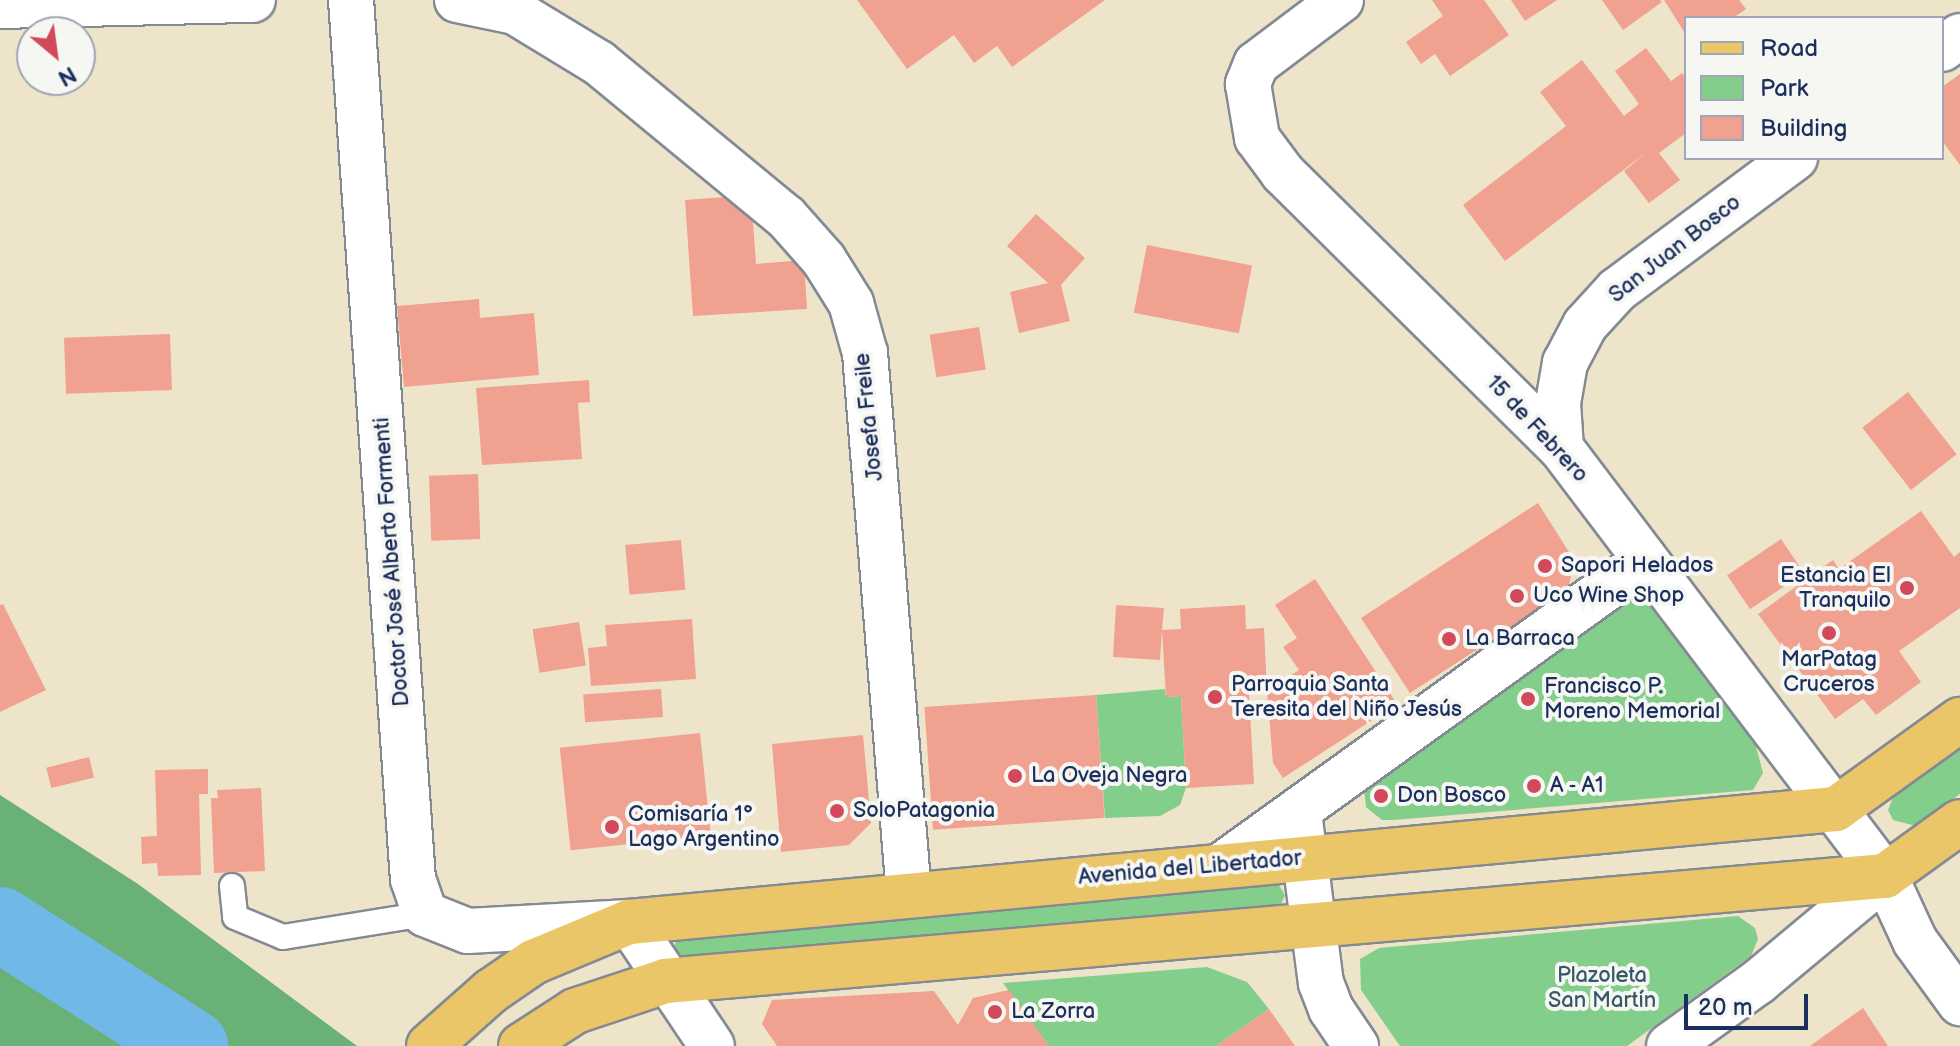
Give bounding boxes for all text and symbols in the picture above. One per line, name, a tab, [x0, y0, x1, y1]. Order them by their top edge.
north arrow	[16, 16, 96, 96]
legend	[1684, 16, 1944, 160]
text: Road	[1760, 34, 1818, 63]
text: N	[53, 60, 81, 91]
text: Park	[1760, 74, 1808, 103]
text: Building	[1760, 114, 1847, 143]
street label: San Juan Bosco	[1603, 189, 1747, 309]
street label: Josefa Freile	[849, 352, 889, 482]
street label: 15 de Febrero	[1481, 370, 1593, 488]
street label: Doctor José Alberto Formenti	[369, 416, 415, 708]
place label: Sapori Helados	[1561, 553, 1713, 579]
marker: Sapori Helados	[1536, 557, 1554, 575]
place label: Estancia El Tranquilo	[1780, 562, 1891, 614]
marker: Estancia El Tranquilo	[1898, 579, 1916, 597]
place label: Uco Wine Shop	[1533, 583, 1686, 609]
marker: Uco Wine Shop	[1508, 587, 1526, 605]
marker: MarPatag Cruceros	[1820, 624, 1838, 642]
place label: La Barraca	[1465, 626, 1575, 652]
marker: La Barraca	[1440, 630, 1458, 648]
place label: MarPatag Cruceros	[1781, 646, 1877, 698]
place label: Parroquia Santa Teresita del Niño Jesús	[1231, 671, 1463, 722]
place label: Francisco P. Moreno Memorial	[1544, 673, 1720, 724]
marker: Parroquia Santa Teresita del Niño Jesús	[1206, 688, 1224, 706]
marker: Francisco P. Moreno Memorial	[1519, 690, 1537, 708]
place label: La Oveja Negra	[1031, 763, 1187, 789]
marker: La Oveja Negra	[1006, 767, 1024, 785]
place label: A - A1	[1550, 773, 1605, 799]
marker: A - A1	[1525, 777, 1543, 795]
place label: Don Bosco	[1397, 783, 1506, 809]
marker: Don Bosco	[1372, 787, 1390, 805]
place label: SoloPatagonia	[853, 798, 995, 824]
place label: Comisaría 1° Lago Argentino	[628, 801, 780, 852]
marker: SoloPatagonia	[828, 802, 846, 820]
marker: Comisaría 1° Lago Argentino	[603, 818, 621, 836]
street label: Avenida del Libertador	[1077, 845, 1303, 891]
park label: Plazoleta San Martín	[1548, 962, 1656, 1014]
scale bar	[1688, 978, 1812, 1028]
text: 20 m	[1698, 993, 1753, 1022]
place label: La Zorra	[1011, 999, 1095, 1025]
marker: La Zorra	[986, 1003, 1004, 1021]

